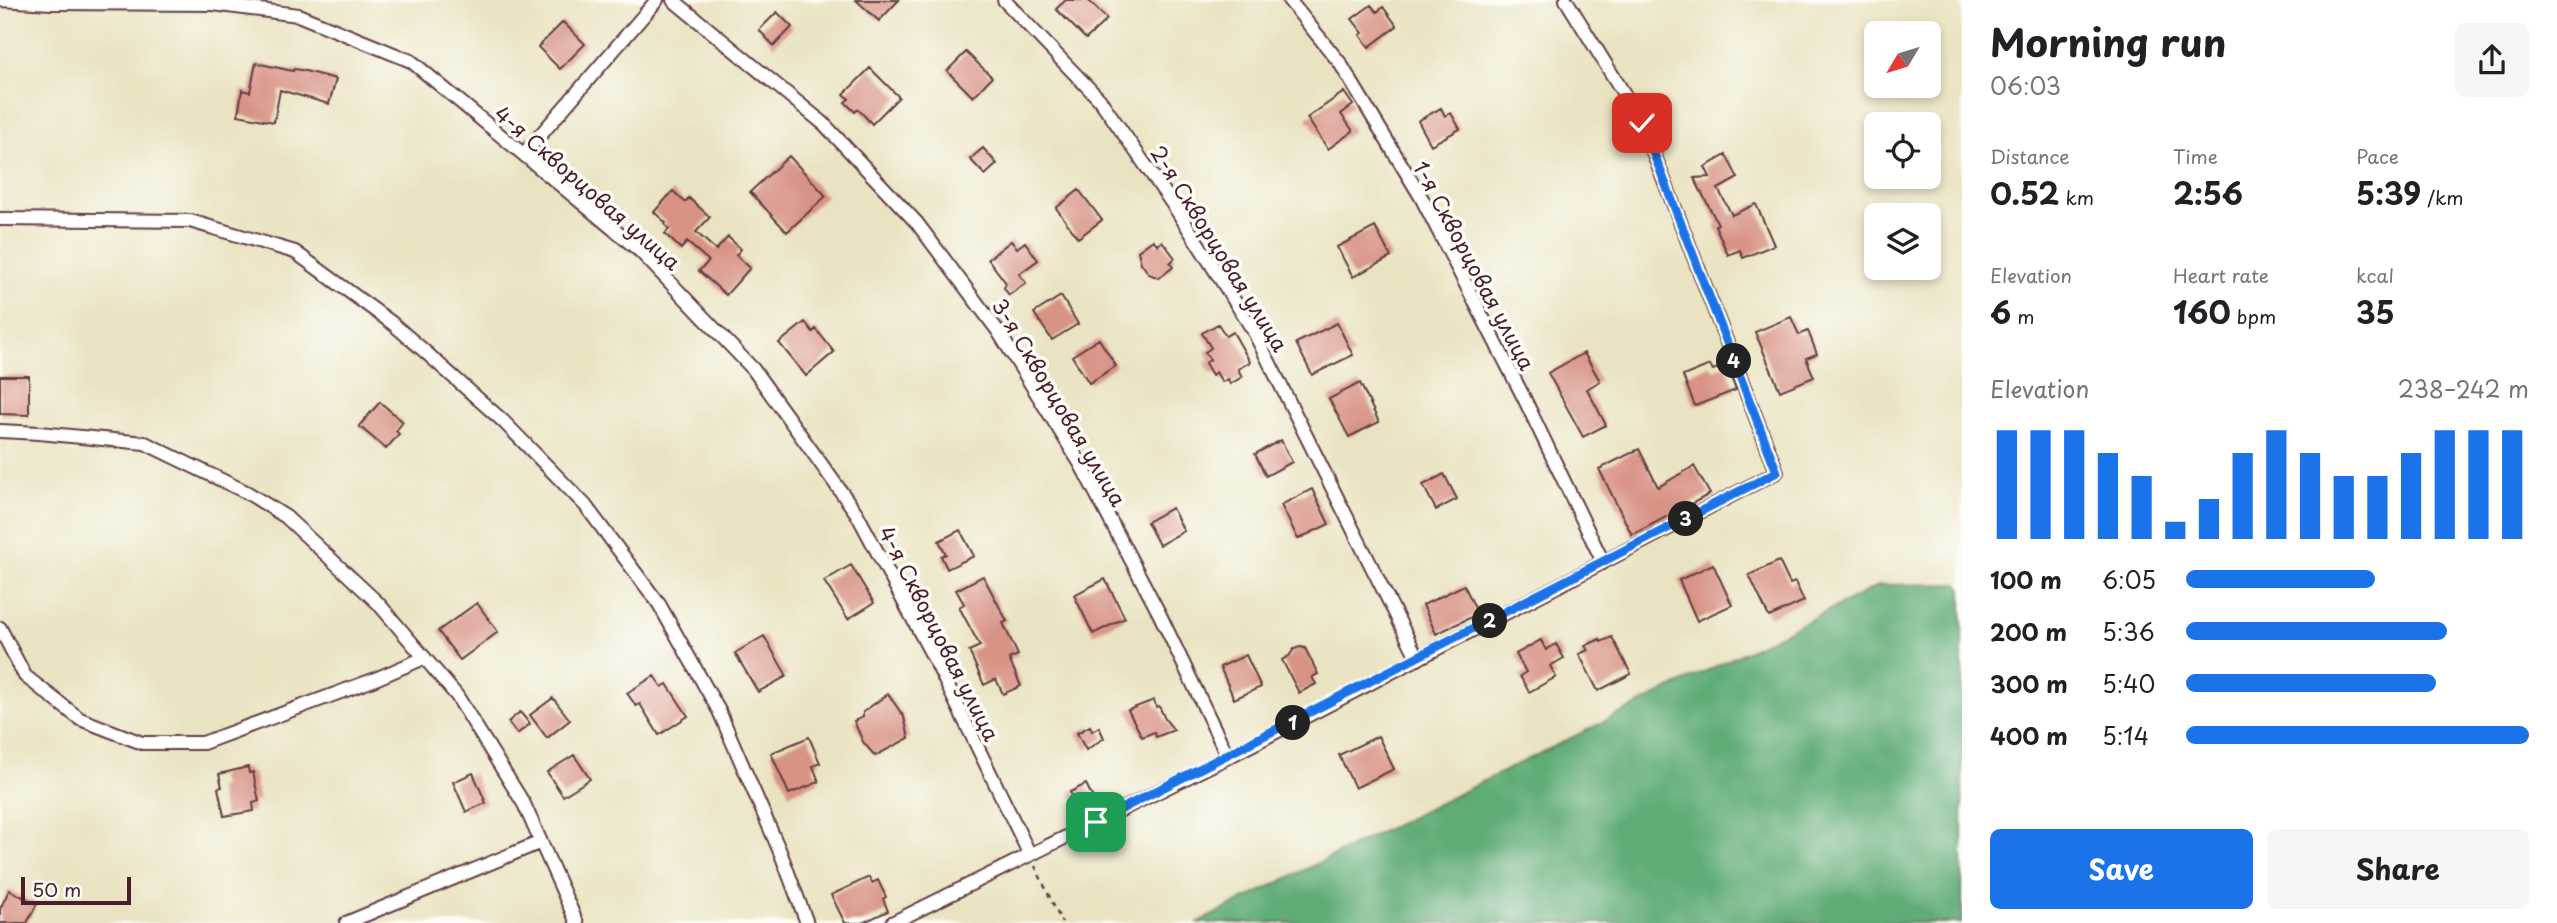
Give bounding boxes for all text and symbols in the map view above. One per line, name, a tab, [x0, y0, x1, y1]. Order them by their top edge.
text: Morning run	[1990, 13, 2226, 70]
north arrow	[1864, 21, 1941, 98]
map controls	[1864, 21, 1941, 280]
button: share	[2455, 23, 2529, 97]
text: 06:03	[1990, 68, 2061, 103]
pin	[1612, 93, 1672, 153]
street label: 4-я Скворцовая улица	[488, 97, 689, 278]
icon: check	[1623, 104, 1661, 142]
button: locate	[1864, 112, 1941, 189]
street label: 2-я Скворцовая улица	[1143, 138, 1297, 358]
text: Distance	[1990, 142, 2070, 170]
text: Time	[2173, 142, 2218, 170]
text: Pace	[2356, 142, 2399, 170]
street label: 1-я Скворцовая улица	[1406, 155, 1544, 376]
text: 0.52	[1990, 170, 2059, 215]
text: 2:56	[2173, 170, 2243, 215]
text: 5:39	[2356, 170, 2421, 215]
text: km	[2059, 183, 2094, 211]
text: /km	[2421, 183, 2464, 211]
button: layers	[1864, 203, 1941, 280]
text: Elevation	[1990, 261, 2072, 289]
text: Heart rate	[2173, 261, 2269, 289]
text: kcal	[2356, 261, 2394, 289]
text: 6	[1990, 289, 2011, 334]
text: 160	[2173, 289, 2231, 334]
text: 35	[2356, 289, 2395, 334]
street label: 3-я Скворцовая улица	[985, 292, 1135, 513]
text: m	[2011, 302, 2035, 330]
text: bpm	[2231, 302, 2276, 330]
pin: 4	[1716, 344, 1752, 378]
text: 4	[1727, 346, 1740, 374]
text: Elevation	[1990, 371, 2089, 406]
text: 238–242 m	[2398, 371, 2529, 406]
pin: 3	[1668, 502, 1704, 536]
text: 3	[1679, 504, 1692, 532]
street label: 4-я Скворцовая улица	[872, 520, 1009, 747]
text: 100 m	[1990, 562, 2062, 597]
text: 6:05	[2102, 562, 2156, 597]
pin: 2	[1472, 604, 1508, 638]
text: 2	[1483, 606, 1496, 634]
text: 200 m	[1990, 614, 2067, 649]
text: 5:36	[2102, 614, 2155, 649]
text: 300 m	[1990, 666, 2068, 701]
text: 5:40	[2102, 666, 2155, 701]
pin: 1	[1276, 706, 1310, 740]
text: 1	[1288, 708, 1297, 736]
text: 400 m	[1990, 718, 2068, 753]
text: 5:14	[2102, 718, 2149, 753]
pin	[1066, 792, 1126, 852]
icon: arrive	[1077, 803, 1115, 841]
button: Save	[1990, 829, 2253, 909]
button: Share	[2267, 829, 2529, 909]
scale bar	[21, 874, 131, 906]
text: 50 m	[32, 875, 81, 903]

